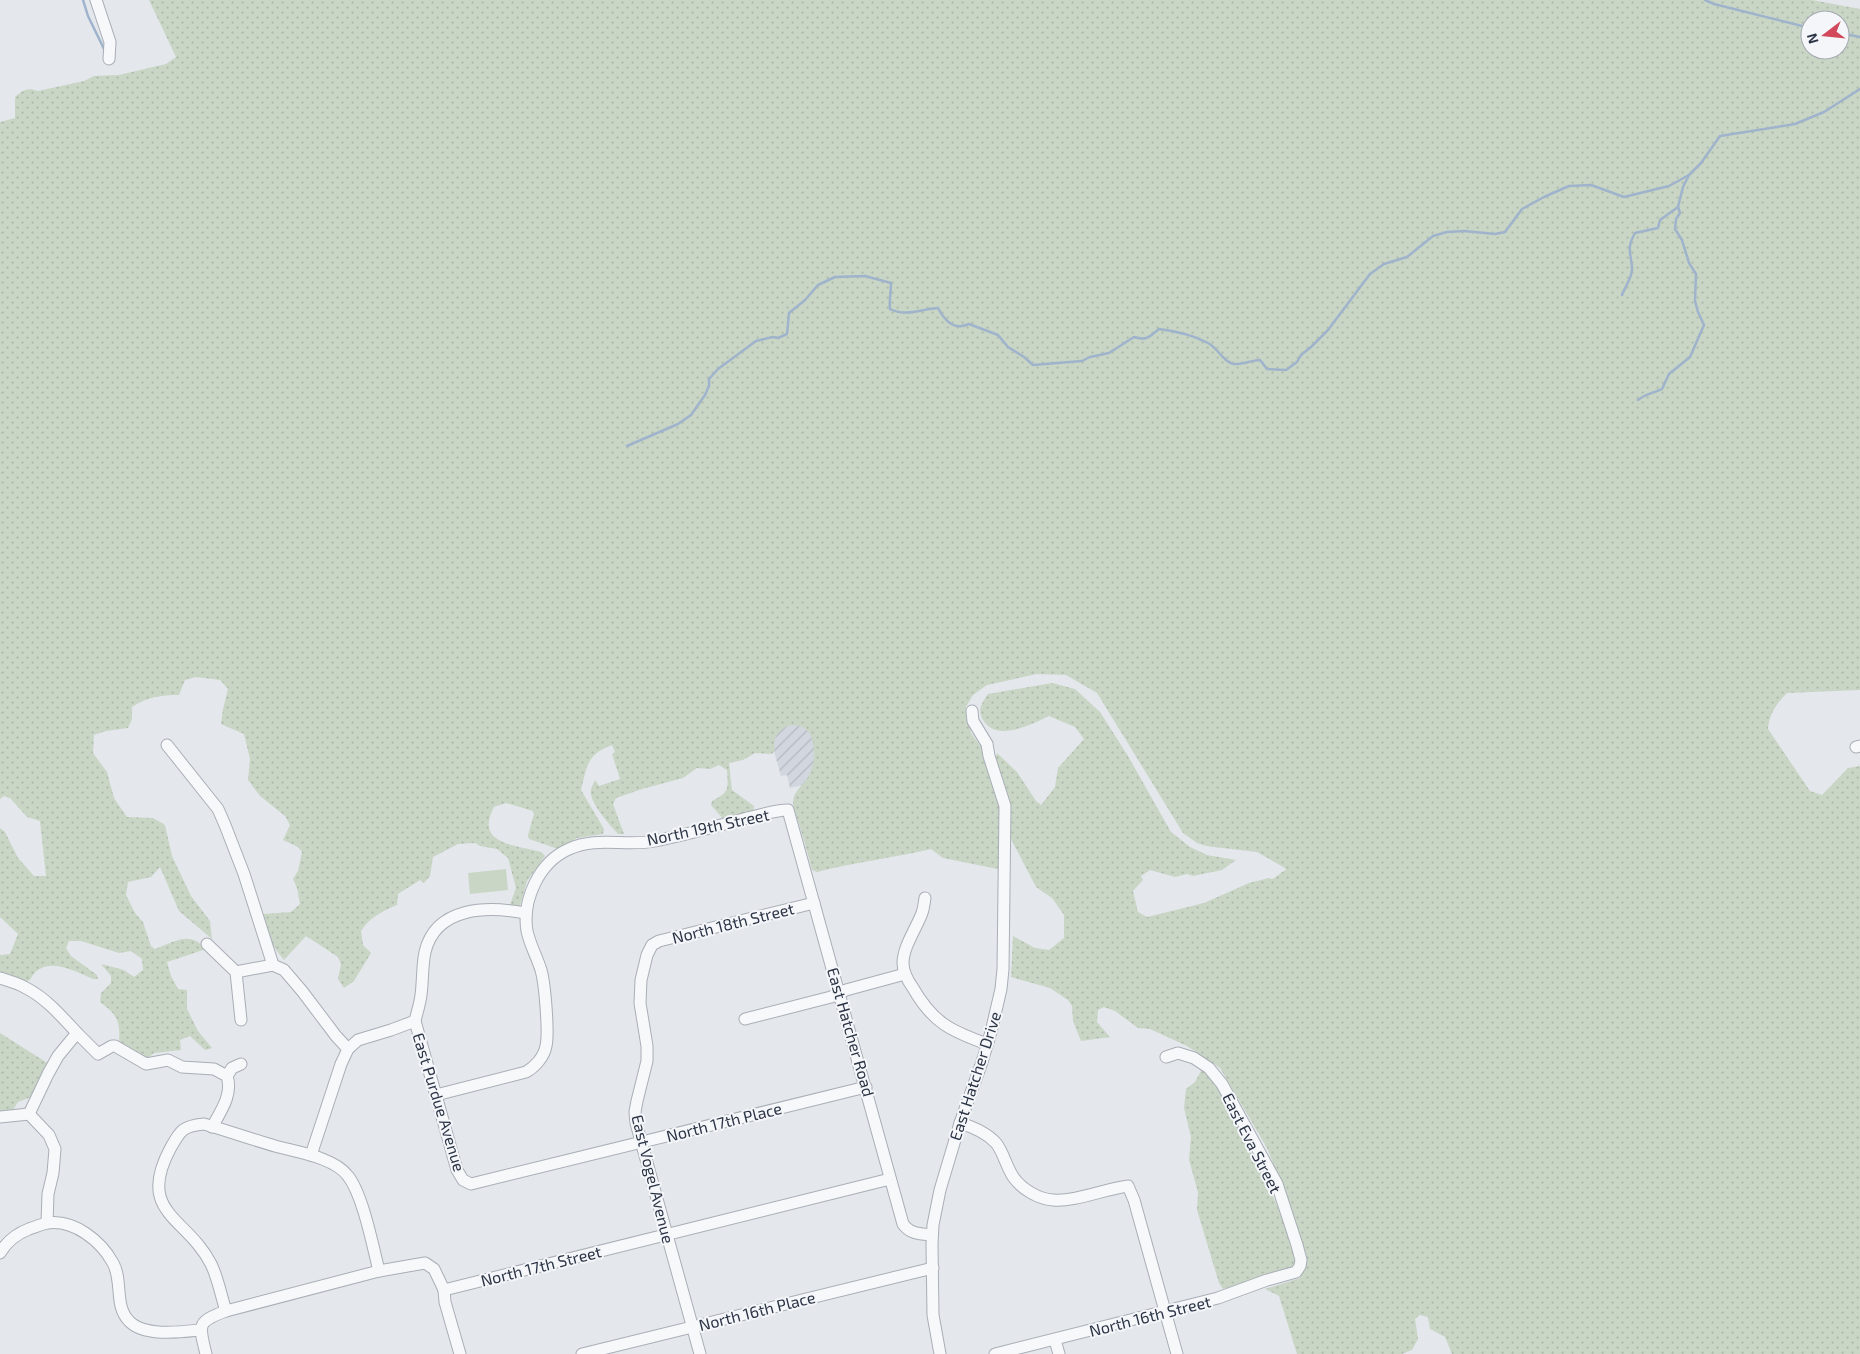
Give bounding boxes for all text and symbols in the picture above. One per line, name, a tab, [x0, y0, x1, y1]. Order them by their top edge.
north arrow	[1800, 10, 1850, 60]
text: N	[1802, 32, 1822, 46]
street label: North 19th Street	[645, 804, 771, 849]
street label: North 18th Street	[670, 898, 796, 947]
street label: East Hatcher Road	[824, 965, 879, 1099]
street label: East Hatcher Drive	[945, 1009, 1004, 1143]
street label: East Purdue Avenue	[409, 1030, 470, 1174]
street label: East Eva Street	[1219, 1090, 1286, 1196]
street label: North 17th Place	[664, 1098, 784, 1145]
street label: East Vogel Avenue	[628, 1113, 679, 1245]
street label: North 17th Street	[479, 1241, 603, 1290]
street label: North 16th Place	[697, 1287, 817, 1334]
street label: North 16th Street	[1087, 1291, 1213, 1340]

